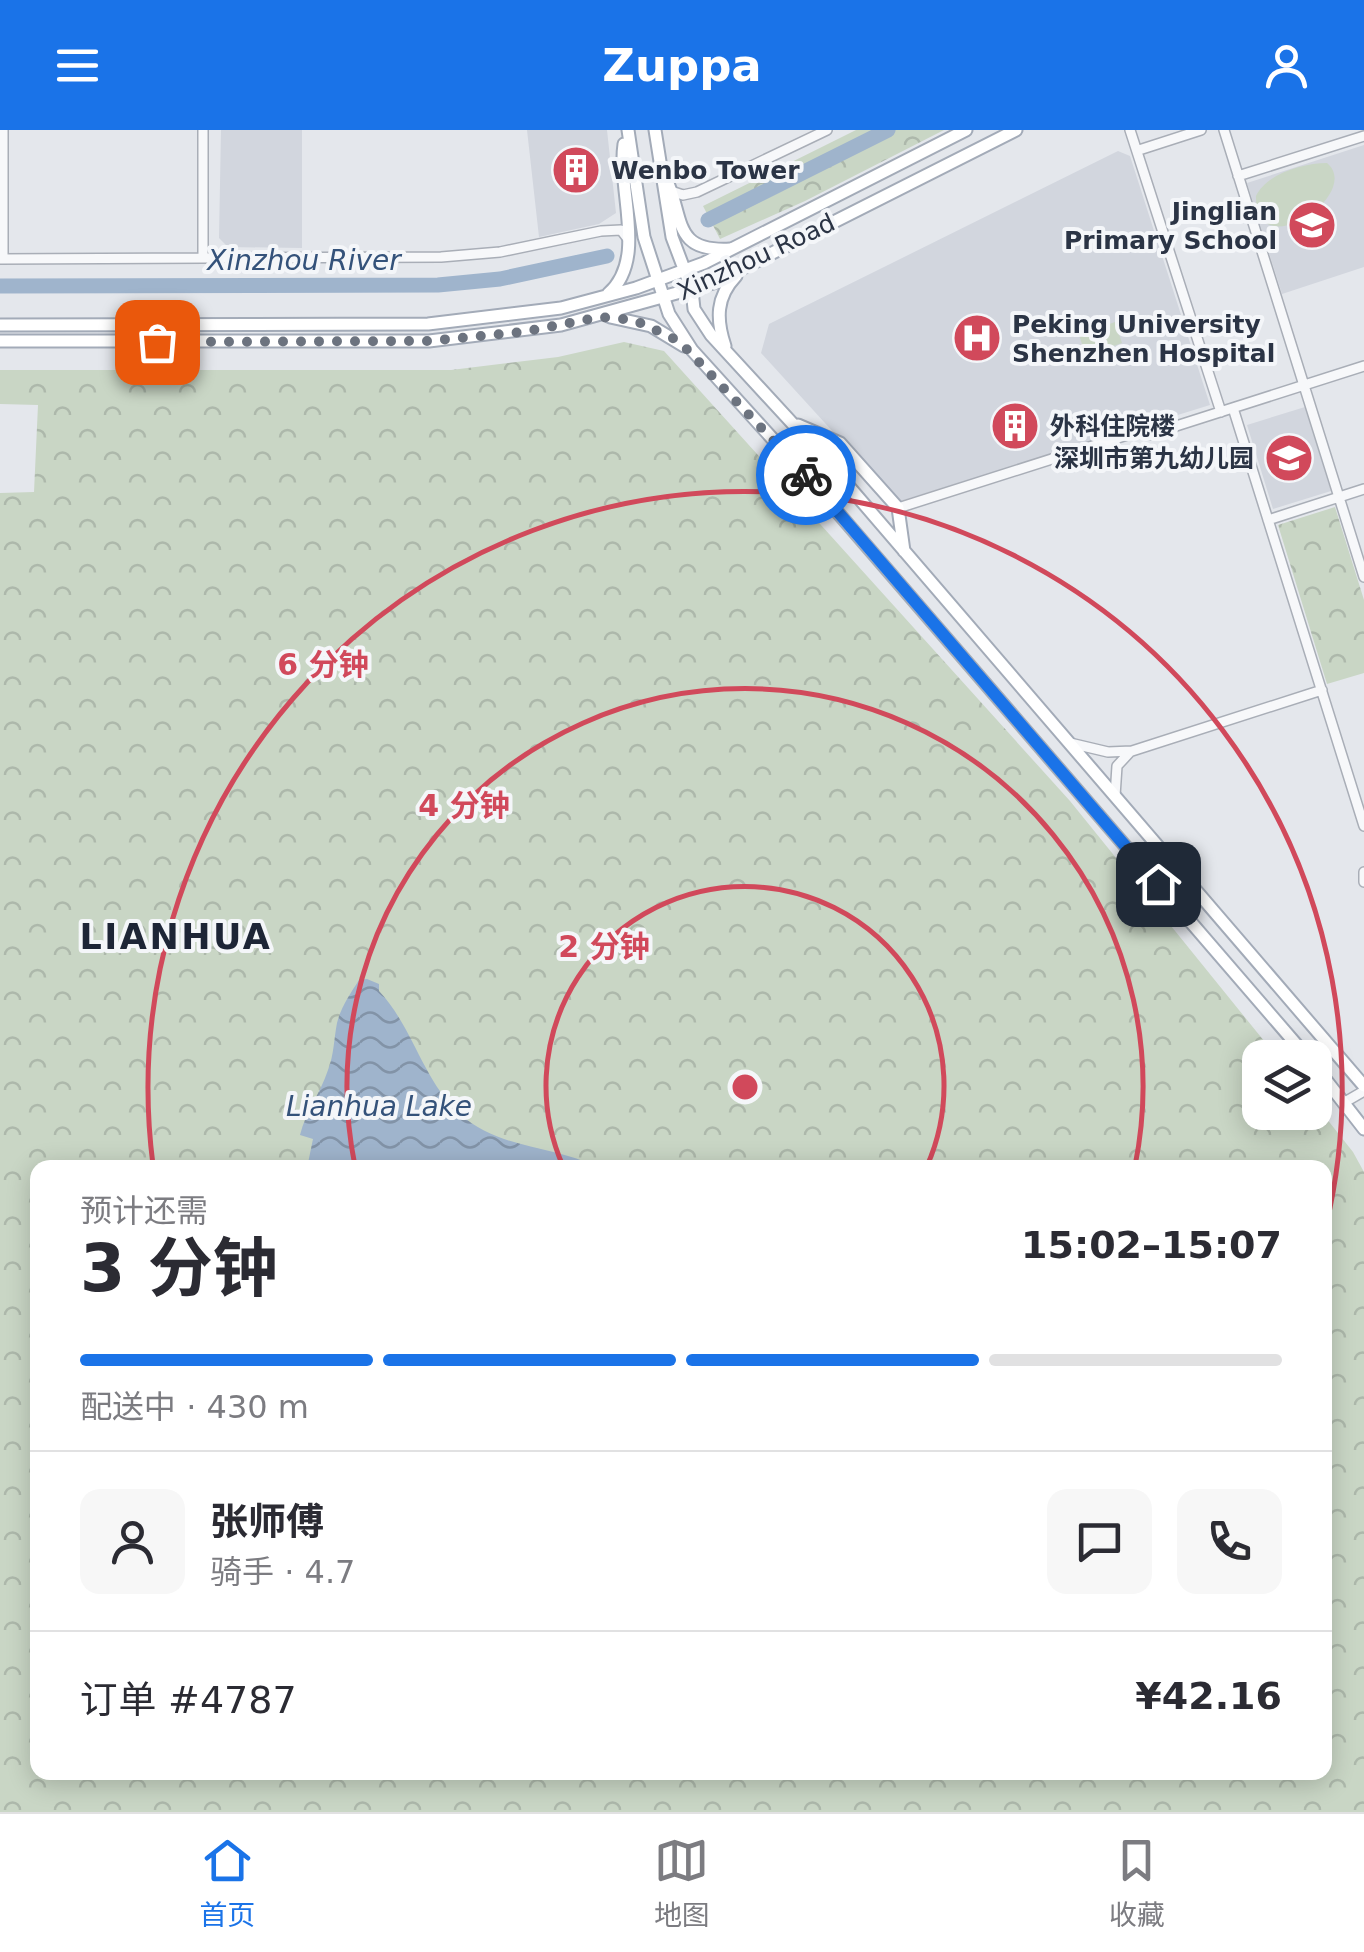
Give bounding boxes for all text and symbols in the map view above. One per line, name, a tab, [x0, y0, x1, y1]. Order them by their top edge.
icon: menu	[50, 38, 105, 93]
icon: person	[1259, 38, 1314, 93]
text: Zuppa	[602, 39, 762, 92]
building icon: Wenbo Tower	[550, 144, 602, 196]
place label: Wenbo Tower	[611, 156, 800, 185]
place label: Jinglian Primary School	[1064, 197, 1277, 255]
school or university icon: Jinglian Primary School	[1286, 199, 1338, 251]
street label: Xinzhou Road	[673, 208, 839, 306]
water label: Xinzhou River	[205, 244, 402, 277]
pin	[115, 300, 200, 385]
place label: Peking University Shenzhen Hospital	[1012, 310, 1275, 368]
hospital icon: Peking University Shenzhen Hospital	[951, 312, 1003, 364]
icon: bag	[130, 315, 185, 370]
building icon: 外科住院楼	[989, 400, 1041, 452]
place label: 外科住院楼	[1050, 412, 1175, 441]
courier	[756, 425, 856, 525]
school or university icon: 深圳市第九幼儿园	[1263, 432, 1315, 484]
place label: 深圳市第九幼儿园	[1054, 444, 1254, 473]
icon: bike	[779, 448, 834, 503]
text: 6 分钟	[277, 647, 369, 682]
text: 4 分钟	[418, 788, 510, 823]
pin	[1116, 842, 1201, 927]
icon: home	[1131, 857, 1186, 912]
district label: LIANHUA	[80, 917, 272, 957]
text: 2 分钟	[558, 929, 650, 964]
map controls	[1242, 1040, 1332, 1130]
button: layers	[1242, 1040, 1332, 1130]
centre of rings	[727, 1069, 763, 1105]
water label: Lianhua Lake	[286, 1090, 472, 1123]
text: 预计还需	[80, 1192, 208, 1230]
text: 15:02–15:07	[1021, 1223, 1282, 1267]
text: 3 分钟	[80, 1231, 278, 1306]
text: 配送中 · 430 m	[80, 1388, 309, 1426]
button: person	[80, 1489, 185, 1594]
button: chat	[1047, 1489, 1152, 1594]
button: phone	[1177, 1489, 1282, 1594]
text: 张师傅	[210, 1500, 324, 1544]
text: 骑手 · 4.7	[210, 1553, 355, 1591]
text: ¥42.16	[1135, 1674, 1282, 1718]
text: 订单 #4787	[80, 1678, 297, 1722]
tab: 首页	[199, 1833, 255, 1933]
tab: 地图	[654, 1833, 710, 1933]
tab: 收藏	[1109, 1833, 1165, 1933]

